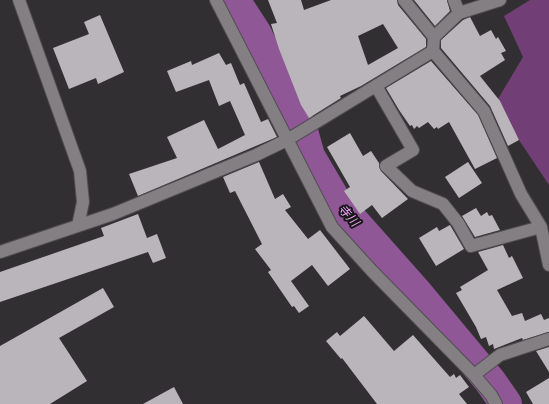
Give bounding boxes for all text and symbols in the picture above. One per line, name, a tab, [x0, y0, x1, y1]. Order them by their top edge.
water label: 寺川	[335, 202, 361, 230]

